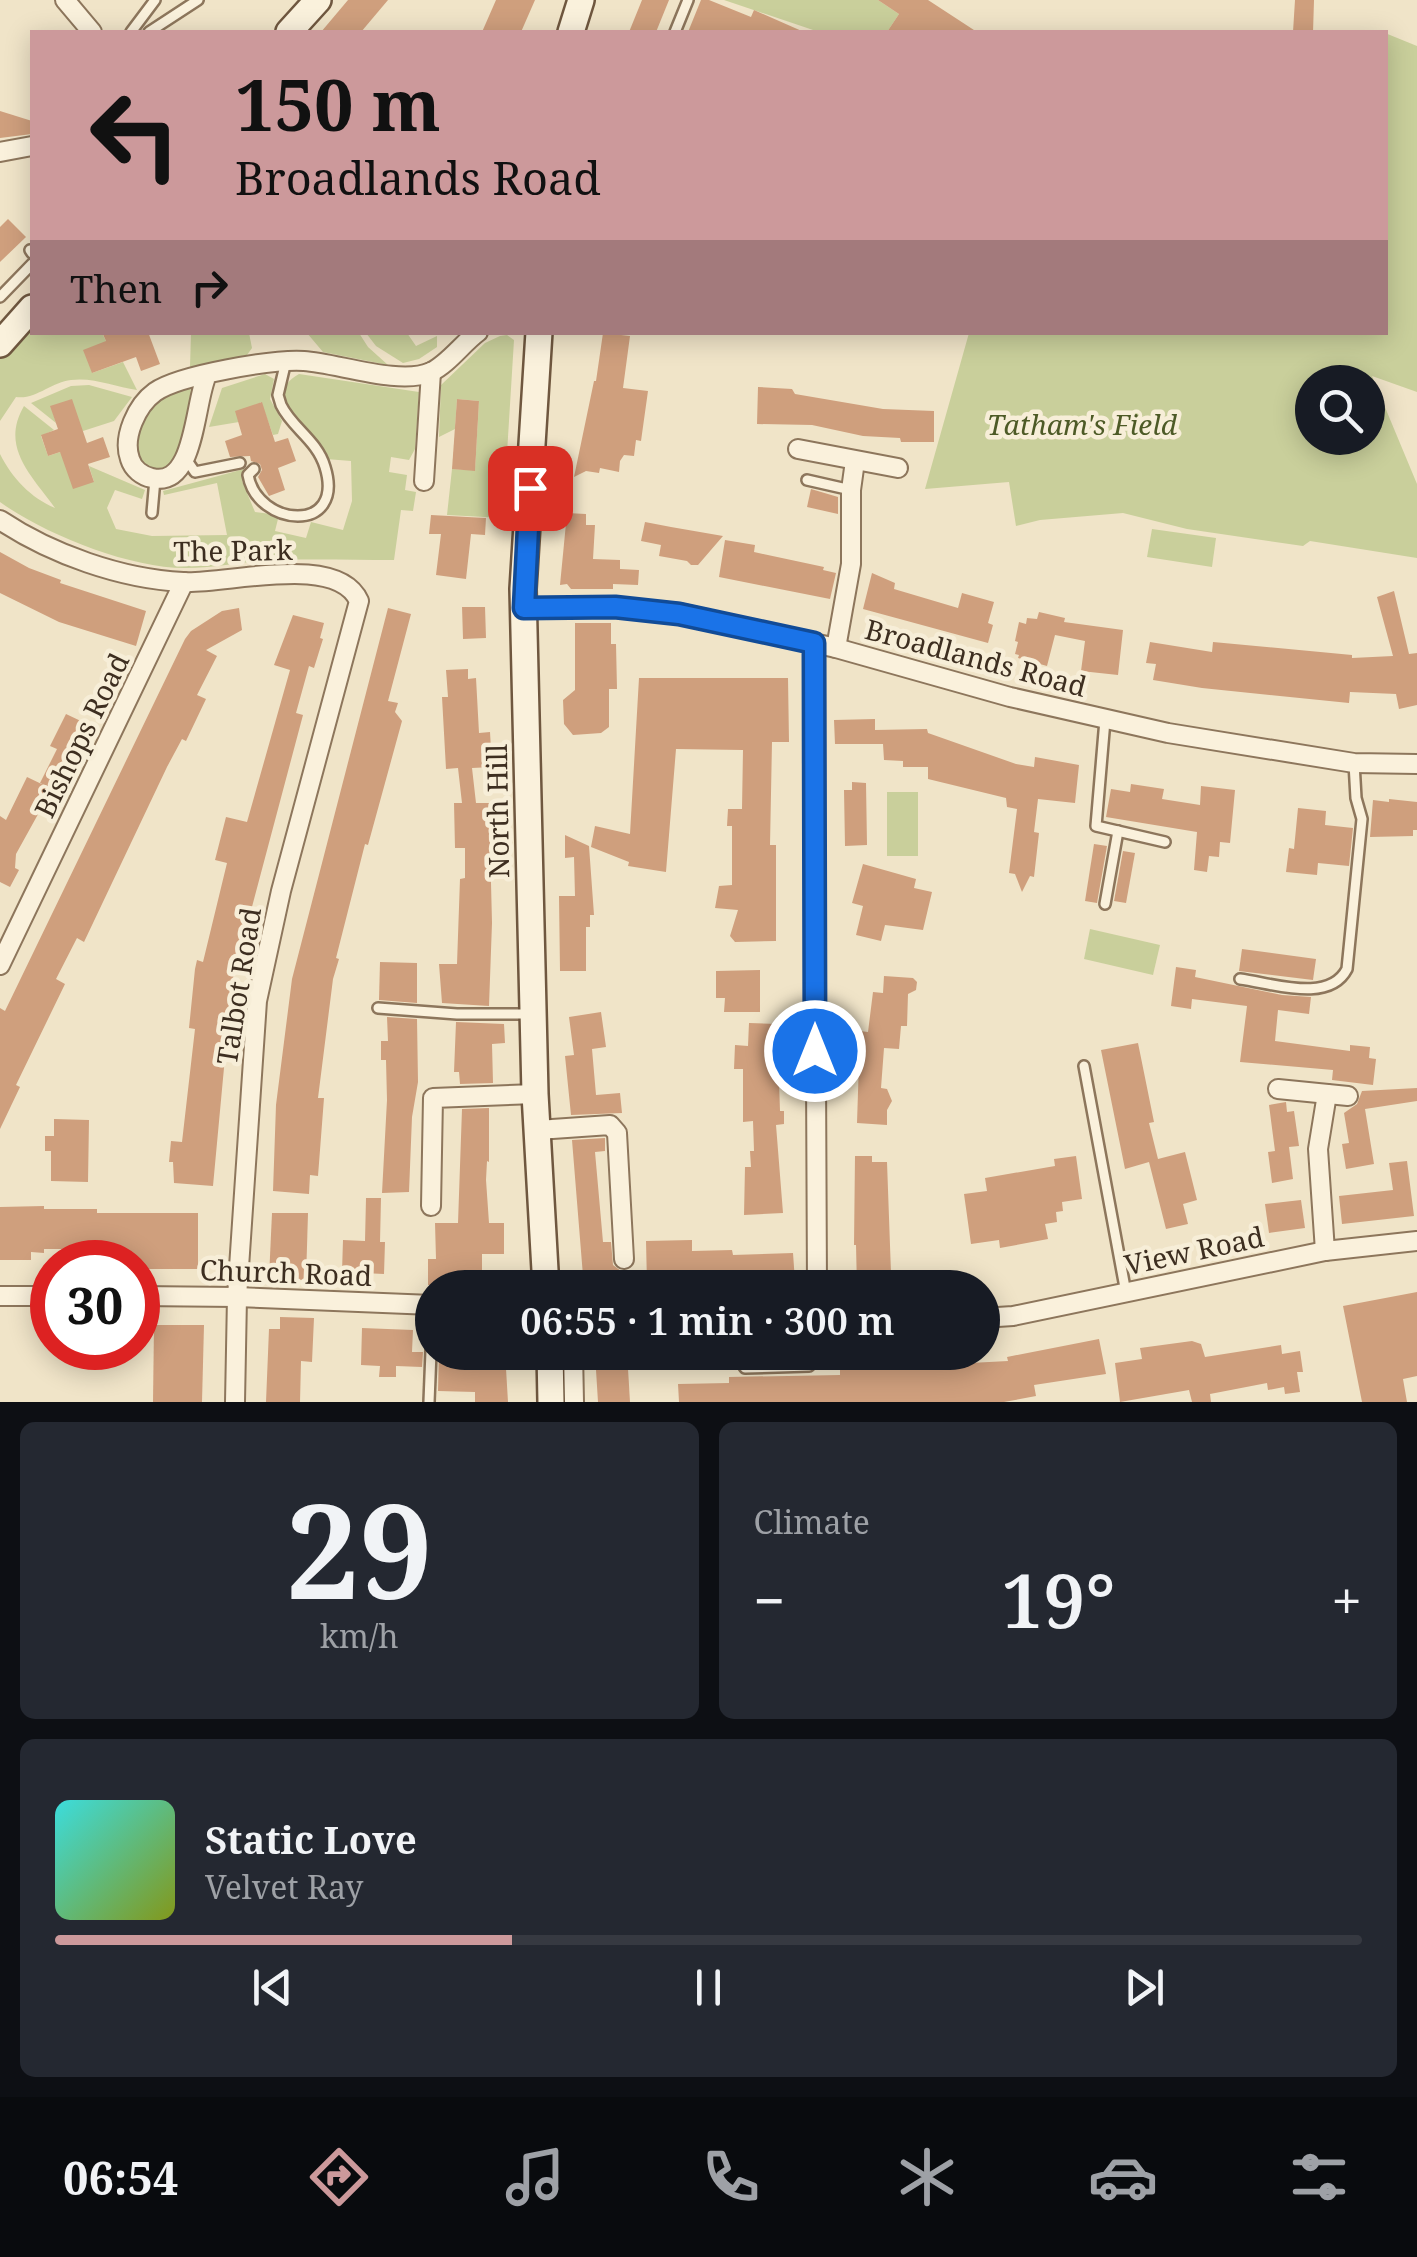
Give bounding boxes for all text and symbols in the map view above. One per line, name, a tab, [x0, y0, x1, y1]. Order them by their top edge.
text: 150 m	[235, 56, 441, 152]
icon: left	[70, 70, 200, 200]
text: Broadlands Road	[235, 147, 601, 208]
icon: right	[182, 260, 237, 315]
text: Then	[70, 262, 162, 314]
map controls	[1295, 365, 1385, 455]
button: search	[1295, 365, 1385, 455]
park label: Tatham's Field	[987, 405, 1178, 443]
pin	[488, 446, 573, 531]
icon: arrive	[503, 461, 558, 516]
street label: The Park	[173, 530, 294, 570]
street label: Broadlands Road	[861, 609, 1091, 705]
street label: Bishops Road	[25, 646, 137, 824]
street label: North Hill	[477, 743, 517, 878]
street label: Talbot Road	[207, 905, 269, 1067]
position arrow	[763, 999, 867, 1103]
street label: View Road	[1121, 1217, 1267, 1283]
speed limit sign: 30	[30, 1240, 160, 1370]
street label: Church Road	[199, 1250, 373, 1294]
text: 06:55 · 1 min · 300 m	[520, 1294, 895, 1346]
text: 29	[286, 1460, 433, 1637]
text: Climate	[754, 1500, 870, 1543]
text: 19°	[1001, 1548, 1116, 1650]
text: −	[754, 1562, 785, 1637]
text: +	[1331, 1562, 1362, 1637]
text: km/h	[320, 1614, 399, 1657]
text: Static Love	[205, 1813, 417, 1865]
text: Velvet Ray	[205, 1865, 363, 1908]
icon: previous	[245, 1960, 300, 2015]
icon: pause	[681, 1960, 736, 2015]
icon: next	[1117, 1960, 1172, 2015]
icon: directions	[304, 2142, 374, 2212]
icon: music	[500, 2142, 570, 2212]
icon: phone	[696, 2142, 766, 2212]
icon: climate	[892, 2142, 962, 2212]
icon: car	[1088, 2142, 1158, 2212]
icon: filters	[1284, 2142, 1354, 2212]
text: 06:54	[63, 2147, 178, 2208]

